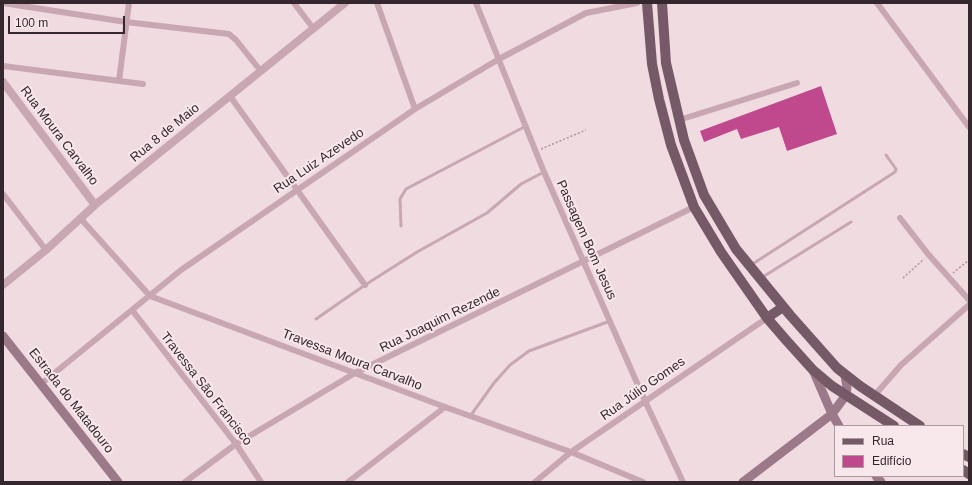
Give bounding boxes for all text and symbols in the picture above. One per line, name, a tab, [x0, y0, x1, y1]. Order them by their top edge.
scale bar	[10, 8, 127, 34]
text: 100 m	[15, 16, 48, 30]
street label: Rua Moura Carvalho	[17, 83, 101, 189]
street label: Rua 8 de Maio	[127, 100, 203, 166]
street label: Rua Luiz Azevedo	[271, 125, 367, 197]
street label: Passagem Bom Jesus	[553, 178, 619, 302]
street label: Rua Joaquim Rezende	[377, 284, 503, 356]
street label: Travessa Moura Carvalho	[280, 326, 424, 394]
street label: Travessa São Francisco	[157, 329, 255, 449]
street label: Estrada do Matadouro	[25, 346, 117, 456]
street label: Rua Júlio Gomes	[598, 354, 688, 424]
legend	[834, 425, 964, 477]
text: Rua	[872, 434, 894, 448]
text: Edifício	[872, 454, 911, 468]

